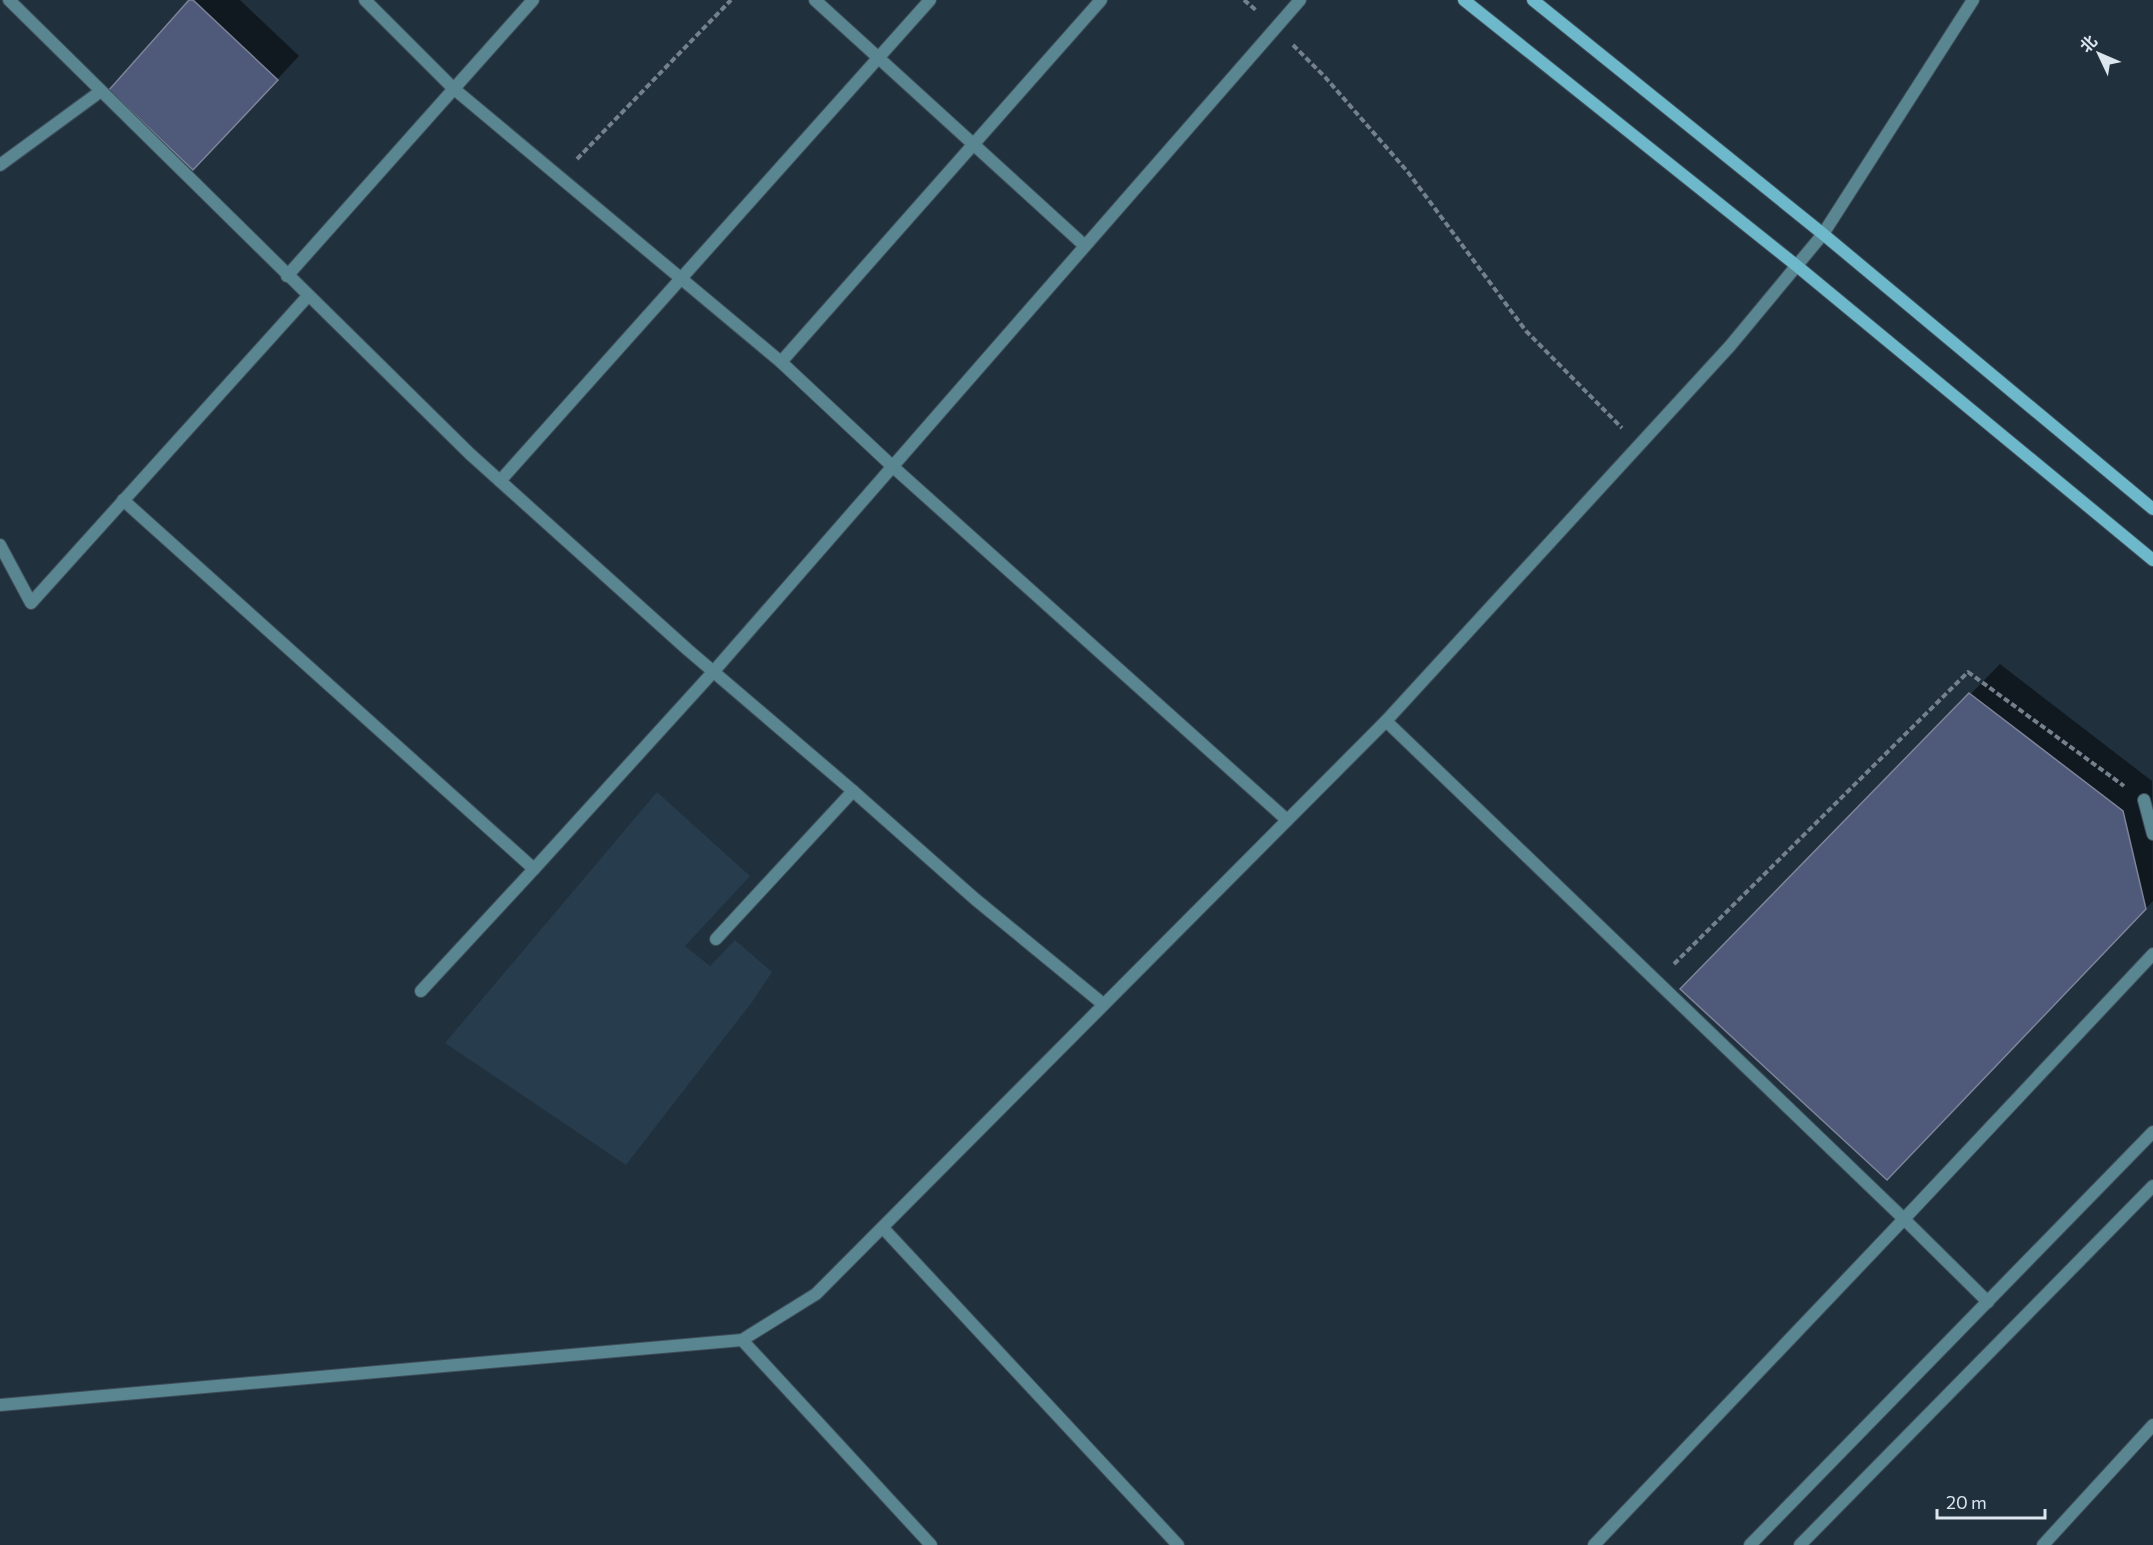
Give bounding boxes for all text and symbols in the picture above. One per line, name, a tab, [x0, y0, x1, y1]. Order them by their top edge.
north arrow	[2069, 24, 2129, 84]
text: 北	[2075, 31, 2100, 56]
scale bar	[1937, 1482, 2045, 1520]
text: 20 m	[1946, 1491, 1987, 1513]

